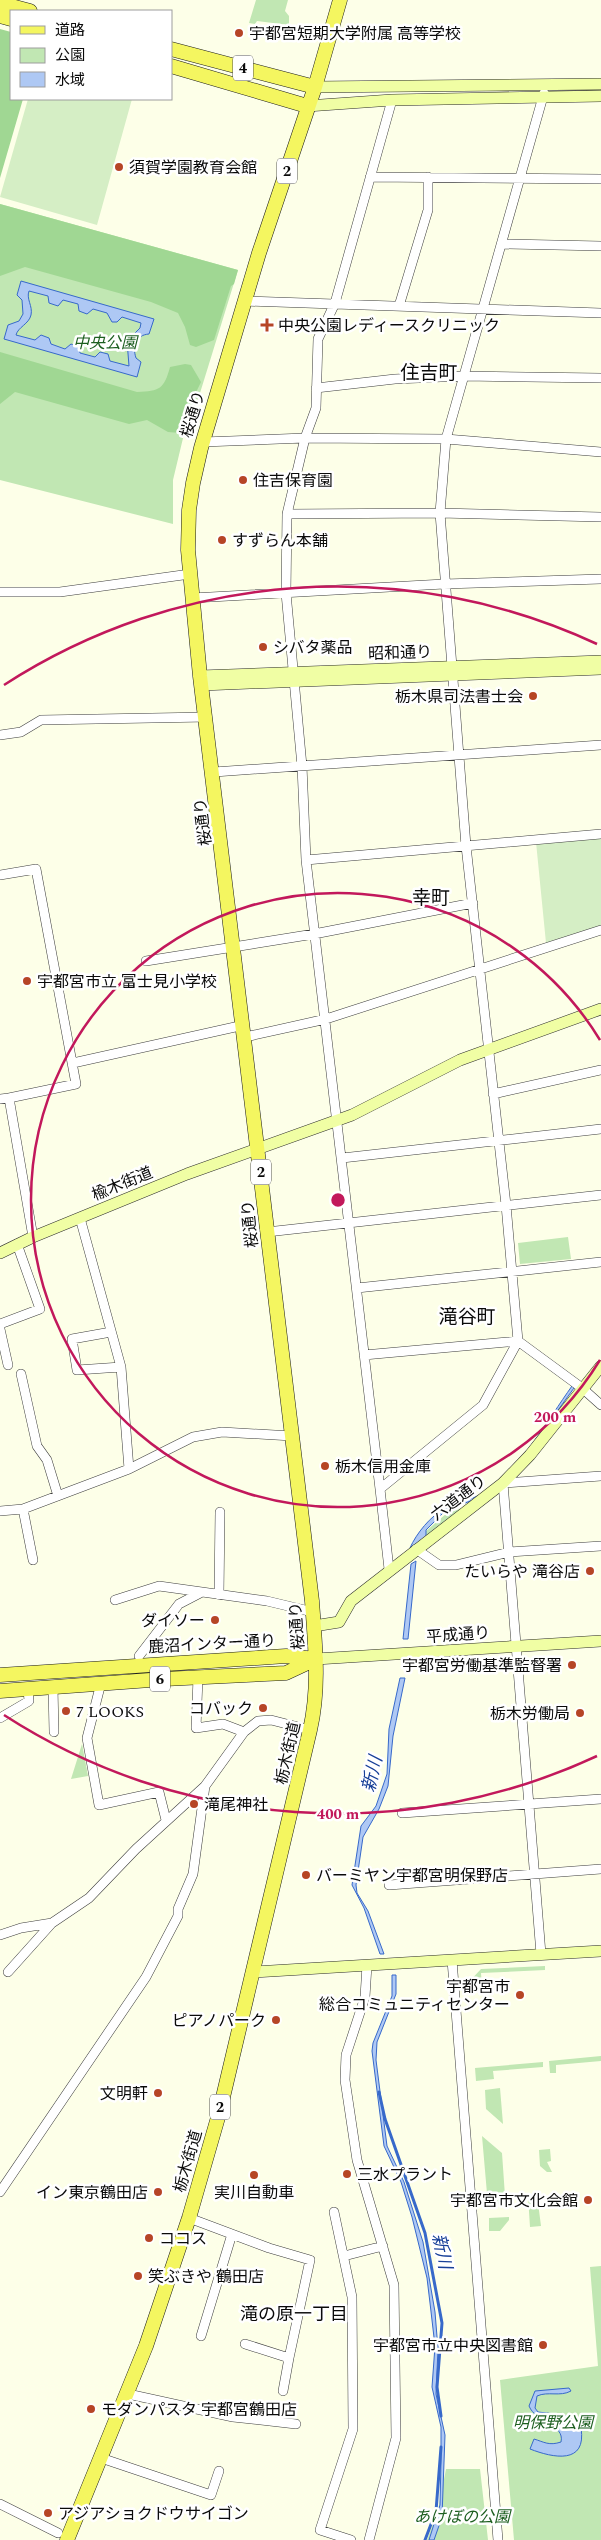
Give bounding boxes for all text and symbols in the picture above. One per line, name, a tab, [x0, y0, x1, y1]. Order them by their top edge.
legend	[10, 10, 172, 100]
text: 道路	[55, 19, 85, 42]
place label: 宇都宮短期大学附属 高等学校	[249, 22, 461, 46]
marker: 宇都宮短期大学附属 高等学校	[233, 27, 245, 39]
text: 公園	[55, 44, 85, 67]
road number: 4	[233, 56, 253, 80]
text: 水域	[55, 69, 85, 92]
place label: 須賀学園教育会館	[129, 156, 257, 180]
road number: 2	[277, 158, 297, 184]
marker: 須賀学園教育会館	[113, 161, 125, 173]
place label: 中央公園レディースクリニック	[278, 314, 500, 338]
marker: 中央公園レディースクリニック	[260, 318, 274, 332]
park label: 中央公園	[73, 331, 139, 355]
district label: 住吉町	[400, 359, 458, 388]
street label: 桜通り	[174, 388, 211, 441]
place label: 住吉保育園	[253, 469, 333, 493]
marker: 住吉保育園	[237, 474, 249, 486]
place label: すずらん本舗	[232, 529, 328, 553]
marker: すずらん本舗	[216, 534, 228, 546]
place label: シバタ薬品	[273, 636, 353, 660]
street label: 昭和通り	[368, 640, 432, 666]
marker: シバタ薬品	[257, 641, 269, 653]
place label: 栃木県司法書士会	[395, 685, 523, 709]
marker: 栃木県司法書士会	[527, 690, 539, 702]
street label: 桜通り	[188, 797, 218, 847]
district label: 幸町	[412, 884, 450, 913]
place label: 宇都宮市立 富士見小学校	[37, 970, 217, 994]
marker: 宇都宮市立 富士見小学校	[21, 975, 33, 987]
road number: 2	[251, 1160, 271, 1184]
street label: 楡木街道	[88, 1161, 157, 1207]
centre of rings	[329, 1191, 347, 1209]
street label: 桜通り	[236, 1199, 264, 1249]
district label: 滝谷町	[438, 1303, 496, 1332]
text: 200 m	[534, 1406, 577, 1429]
place label: 栃木信用金庫	[335, 1455, 431, 1479]
marker: 栃木信用金庫	[319, 1460, 331, 1472]
street label: 六道通り	[426, 1469, 491, 1527]
place label: たいらや 滝谷店	[464, 1560, 580, 1584]
marker: たいらや 滝谷店	[584, 1565, 596, 1577]
street label: 桜通り	[283, 1601, 311, 1651]
place label: ダイソー	[141, 1609, 205, 1633]
marker: ダイソー	[209, 1614, 221, 1626]
street label: 平成通り	[425, 1621, 491, 1649]
street label: 鹿沼インター通り	[148, 1629, 277, 1659]
place label: 宇都宮労働基準監督署	[402, 1654, 562, 1678]
marker: 宇都宮労働基準監督署	[566, 1659, 578, 1671]
road number: 6	[150, 1666, 170, 1692]
place label: コバック	[189, 1697, 253, 1721]
place label: 7 LOOKS	[76, 1700, 144, 1724]
marker: コバック	[257, 1702, 269, 1714]
place label: 栃木労働局	[490, 1702, 570, 1726]
marker: 7 LOOKS	[60, 1705, 72, 1717]
marker: 栃木労働局	[574, 1707, 586, 1719]
street label: 栃木街道	[269, 1719, 307, 1787]
water label: 新川	[355, 1752, 390, 1795]
place label: 滝尾神社	[204, 1793, 268, 1817]
marker: 滝尾神社	[188, 1798, 200, 1810]
text: 400 m	[317, 1803, 360, 1826]
place label: バーミヤン宇都宮明保野店	[316, 1864, 508, 1888]
marker: バーミヤン宇都宮明保野店	[300, 1869, 312, 1881]
place label: 宇都宮市 総合コミュニティセンター	[319, 1975, 510, 2017]
marker: 宇都宮市 総合コミュニティセンター	[514, 1989, 526, 2001]
place label: ピアノパーク	[171, 2009, 266, 2033]
marker: ピアノパーク	[270, 2014, 282, 2026]
place label: 文明軒	[100, 2082, 148, 2106]
marker: 文明軒	[152, 2087, 164, 2099]
road number: 2	[210, 2094, 230, 2120]
street label: 栃木街道	[168, 2127, 208, 2195]
place label: 三水プラント	[357, 2163, 453, 2187]
marker: 三水プラント	[341, 2168, 353, 2180]
marker: 実川自動車	[248, 2169, 260, 2181]
place label: イン東京鶴田店	[36, 2181, 148, 2205]
place label: 実川自動車	[214, 2181, 294, 2205]
marker: イン東京鶴田店	[152, 2186, 164, 2198]
place label: 宇都宮市文化会館	[450, 2189, 578, 2213]
marker: 宇都宮市文化会館	[582, 2194, 594, 2206]
place label: ココス	[159, 2227, 207, 2251]
water label: 新川	[425, 2231, 459, 2273]
marker: ココス	[143, 2232, 155, 2244]
place label: 笑ぶきや 鶴田店	[148, 2265, 264, 2289]
marker: 笑ぶきや 鶴田店	[132, 2270, 144, 2282]
district label: 滝の原一丁目	[240, 2301, 348, 2328]
place label: 宇都宮市立中央図書館	[373, 2334, 533, 2358]
marker: 宇都宮市立中央図書館	[537, 2339, 549, 2351]
place label: モダンパスタ 宇都宮鶴田店	[101, 2398, 297, 2422]
marker: モダンパスタ 宇都宮鶴田店	[85, 2403, 97, 2415]
park label: 明保野公園	[513, 2411, 595, 2435]
place label: アジアショクドウサイゴン	[58, 2502, 249, 2526]
park label: あけぼの公園	[414, 2505, 512, 2529]
marker: アジアショクドウサイゴン	[42, 2507, 54, 2519]

